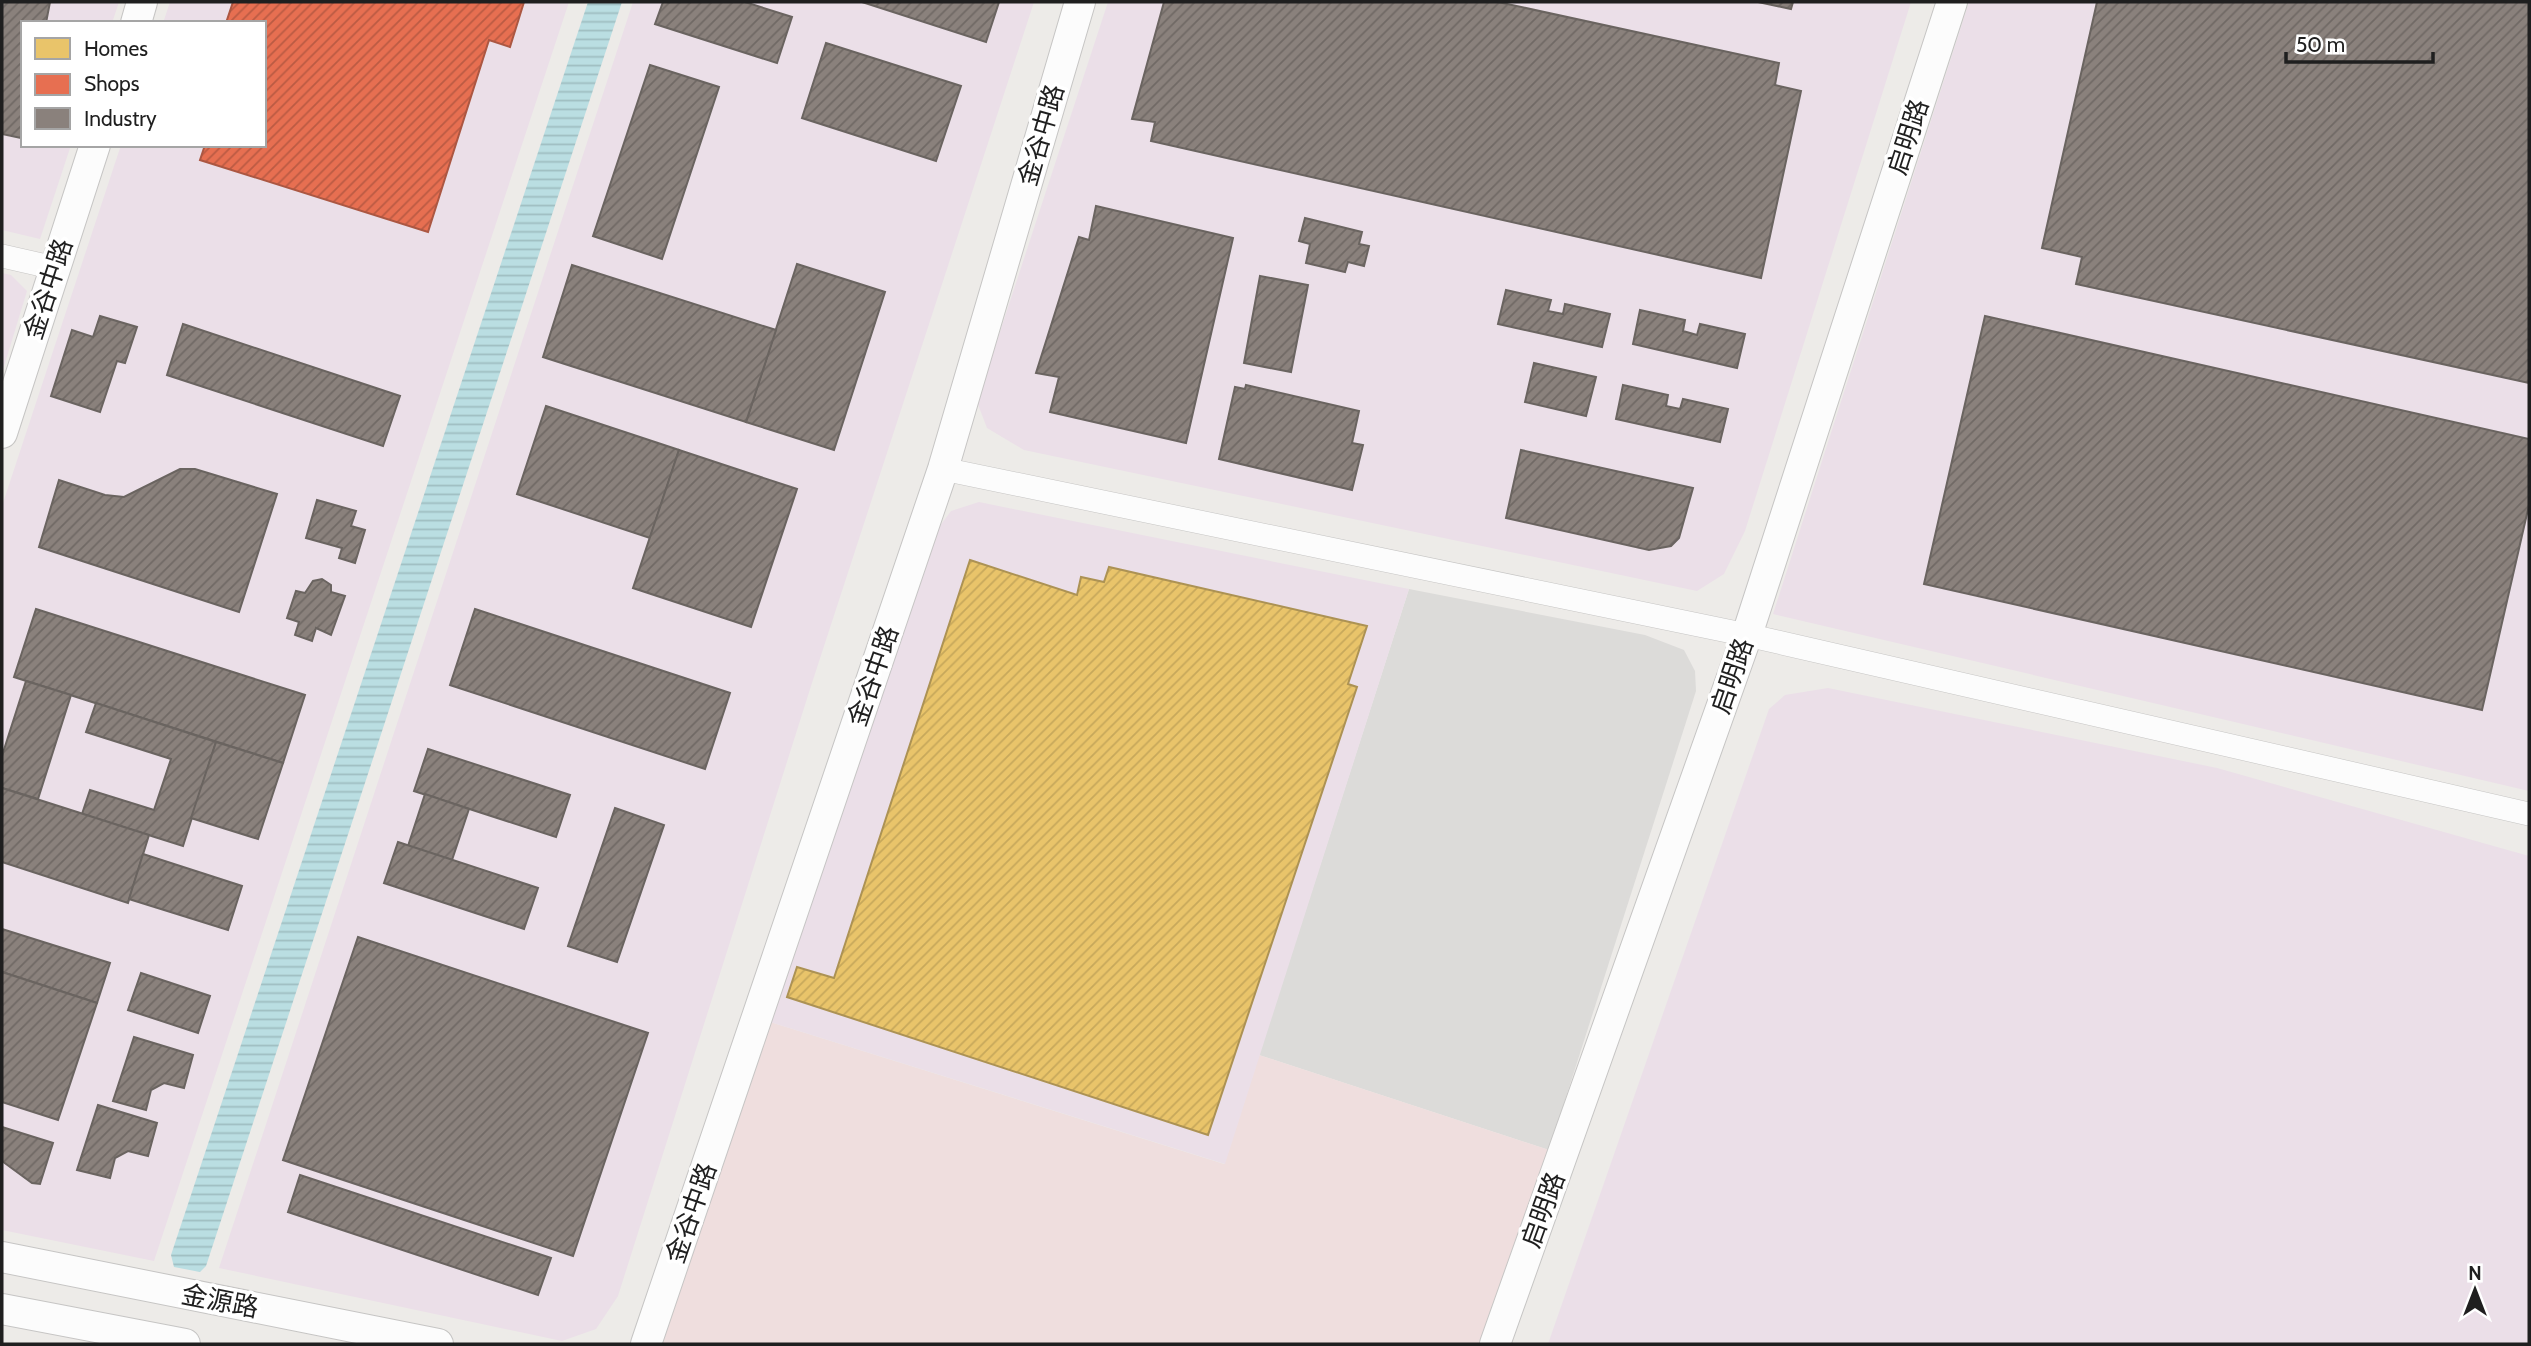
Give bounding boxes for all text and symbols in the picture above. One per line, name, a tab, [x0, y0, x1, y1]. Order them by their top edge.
legend	[21, 21, 266, 147]
scale bar	[2286, 21, 2433, 65]
text: 50 m	[2296, 32, 2345, 57]
text: Homes	[84, 36, 148, 61]
text: Shops	[84, 71, 140, 96]
street label: 金谷中路	[1011, 81, 1071, 189]
street label: 启明路	[1881, 95, 1935, 179]
text: Industry	[84, 106, 157, 131]
street label: 金谷中路	[17, 235, 79, 343]
street label: 金谷中路	[841, 622, 905, 730]
street label: 启明路	[1704, 634, 1760, 718]
street label: 金谷中路	[659, 1159, 723, 1267]
street label: 启明路	[1515, 1168, 1571, 1252]
north arrow	[2440, 1255, 2510, 1325]
text: N	[2468, 1262, 2482, 1285]
street label: 金源路	[179, 1278, 261, 1324]

